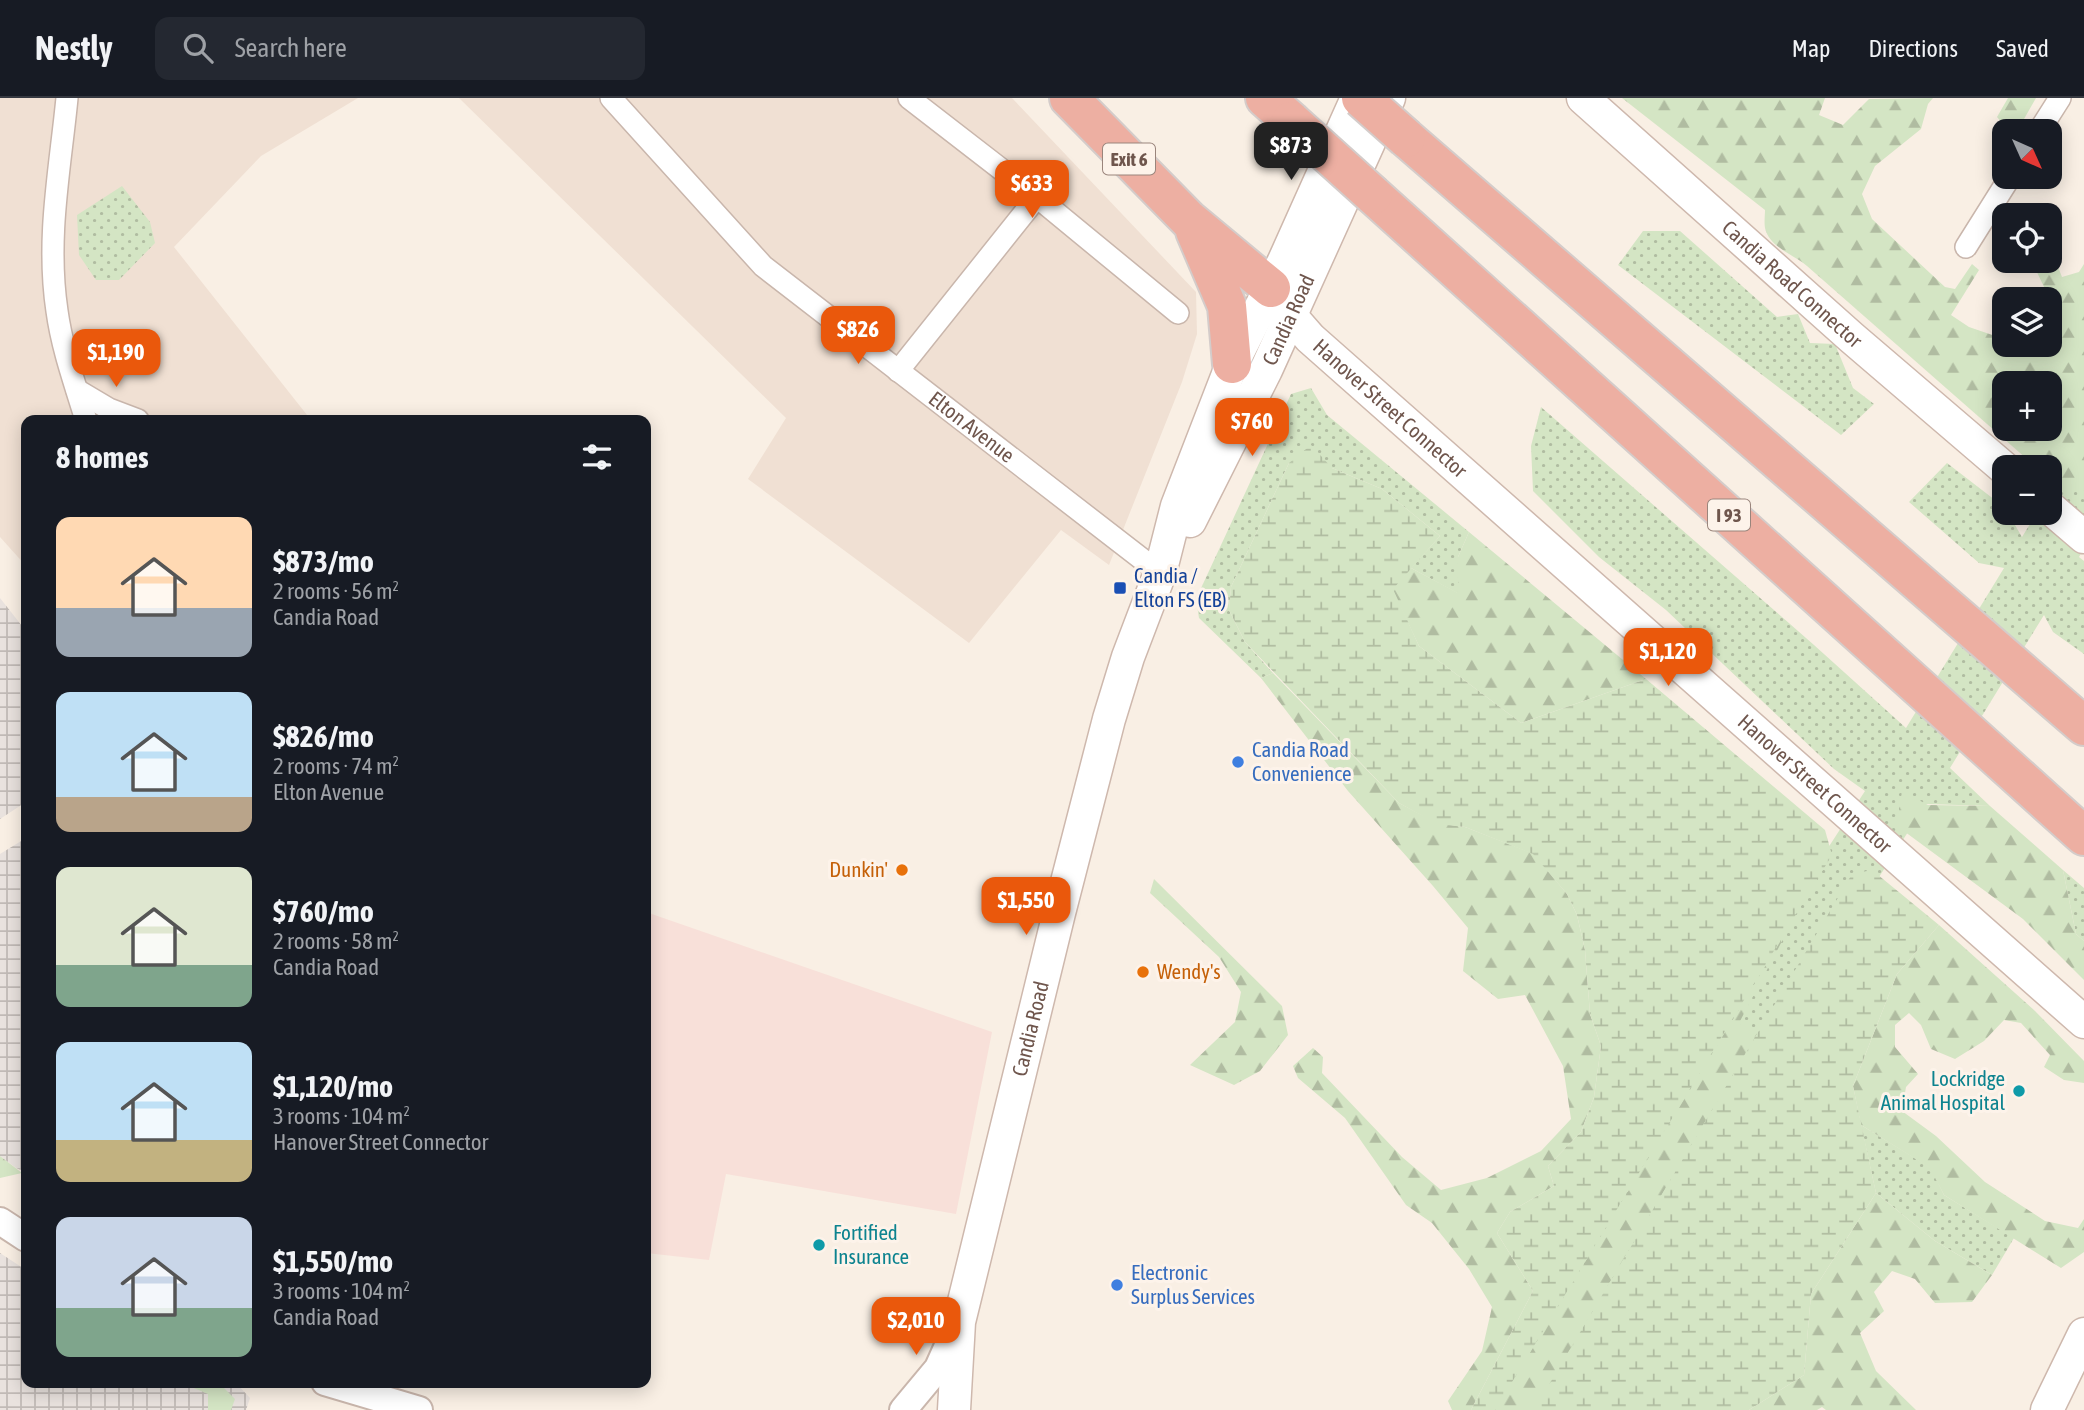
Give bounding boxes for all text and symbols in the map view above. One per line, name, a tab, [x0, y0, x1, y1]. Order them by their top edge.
search box	[155, 17, 645, 80]
text: Nestly	[35, 29, 113, 67]
icon: search	[179, 29, 217, 67]
text: Search here	[235, 33, 347, 63]
text: Map	[1792, 35, 1830, 62]
text: Directions	[1868, 35, 1958, 62]
text: Saved	[1996, 35, 2049, 62]
north arrow	[1992, 119, 2062, 189]
map controls	[1992, 119, 2062, 525]
pin: $873	[1250, 122, 1332, 182]
text: $873	[1270, 132, 1312, 158]
road number: Exit 6	[1103, 143, 1155, 174]
pin: $633	[991, 160, 1073, 220]
text: $633	[1011, 170, 1053, 196]
button: locate	[1992, 203, 2062, 273]
street label: Candia Road Connector	[1718, 215, 1868, 353]
street label: Candia Road	[1257, 270, 1319, 369]
button: layers	[1992, 287, 2062, 357]
pin: $826	[817, 306, 899, 366]
text: $826	[837, 316, 879, 342]
pin: $1,190	[59, 330, 173, 389]
street label: Hanover Street Connector	[1309, 334, 1473, 482]
text: $1,190	[88, 339, 145, 365]
button: +	[1992, 371, 2062, 441]
street label: Elton Avenue	[925, 386, 1020, 467]
pin: $760	[1211, 398, 1293, 458]
text: $760	[1231, 408, 1273, 434]
icon: filters	[578, 438, 616, 476]
text: 8 homes	[56, 440, 149, 474]
button: −	[1992, 455, 2062, 525]
road number: I 93	[1708, 500, 1750, 530]
text: $873/mo	[273, 544, 374, 578]
icon: home	[112, 545, 196, 629]
place label: Candia / Elton FS (EB)	[1134, 563, 1226, 611]
text: 2 rooms · 56 m²	[273, 578, 399, 604]
marker: Candia / Elton FS (EB)	[1112, 580, 1128, 596]
text: Candia Road	[273, 604, 379, 630]
pin: $1,120	[1611, 628, 1725, 688]
text: $1,120	[1640, 638, 1697, 664]
street label: Hanover Street Connector	[1734, 709, 1898, 858]
text: $826/mo	[273, 719, 374, 753]
icon: home	[112, 720, 196, 804]
place label: Candia Road Convenience	[1252, 737, 1352, 785]
text: 2 rooms · 74 m²	[273, 753, 399, 779]
marker: Candia Road Convenience	[1230, 754, 1246, 770]
text: Elton Avenue	[273, 779, 384, 805]
place label: Dunkin'	[829, 857, 888, 881]
marker: Dunkin'	[894, 862, 910, 878]
pin: $1,550	[969, 878, 1083, 937]
text: $1,550	[998, 887, 1055, 913]
text: $760/mo	[273, 894, 374, 928]
icon: home	[112, 895, 196, 979]
text: 2 rooms · 58 m²	[273, 928, 399, 954]
text: Candia Road	[273, 954, 379, 980]
place label: Wendy's	[1157, 959, 1221, 983]
marker: Wendy's	[1135, 964, 1151, 980]
street label: Candia Road	[1007, 979, 1053, 1078]
place label: Lockridge Animal Hospital	[1881, 1066, 2005, 1114]
text: $1,120/mo	[273, 1069, 393, 1103]
icon: home	[112, 1070, 196, 1154]
marker: Lockridge Animal Hospital	[2011, 1083, 2027, 1099]
text: 3 rooms · 104 m²	[273, 1103, 410, 1129]
text: Hanover Street Connector	[273, 1129, 488, 1155]
place label: Fortified Insurance	[833, 1220, 909, 1268]
marker: Fortified Insurance	[811, 1237, 827, 1253]
text: $1,550/mo	[273, 1244, 393, 1278]
icon: home	[112, 1245, 196, 1329]
place label: Electronic Surplus Services	[1131, 1260, 1255, 1308]
marker: Electronic Surplus Services	[1109, 1277, 1125, 1293]
text: 3 rooms · 104 m²	[273, 1278, 410, 1304]
pin: $2,010	[859, 1298, 973, 1357]
text: Candia Road	[273, 1304, 379, 1330]
text: $2,010	[888, 1307, 945, 1333]

